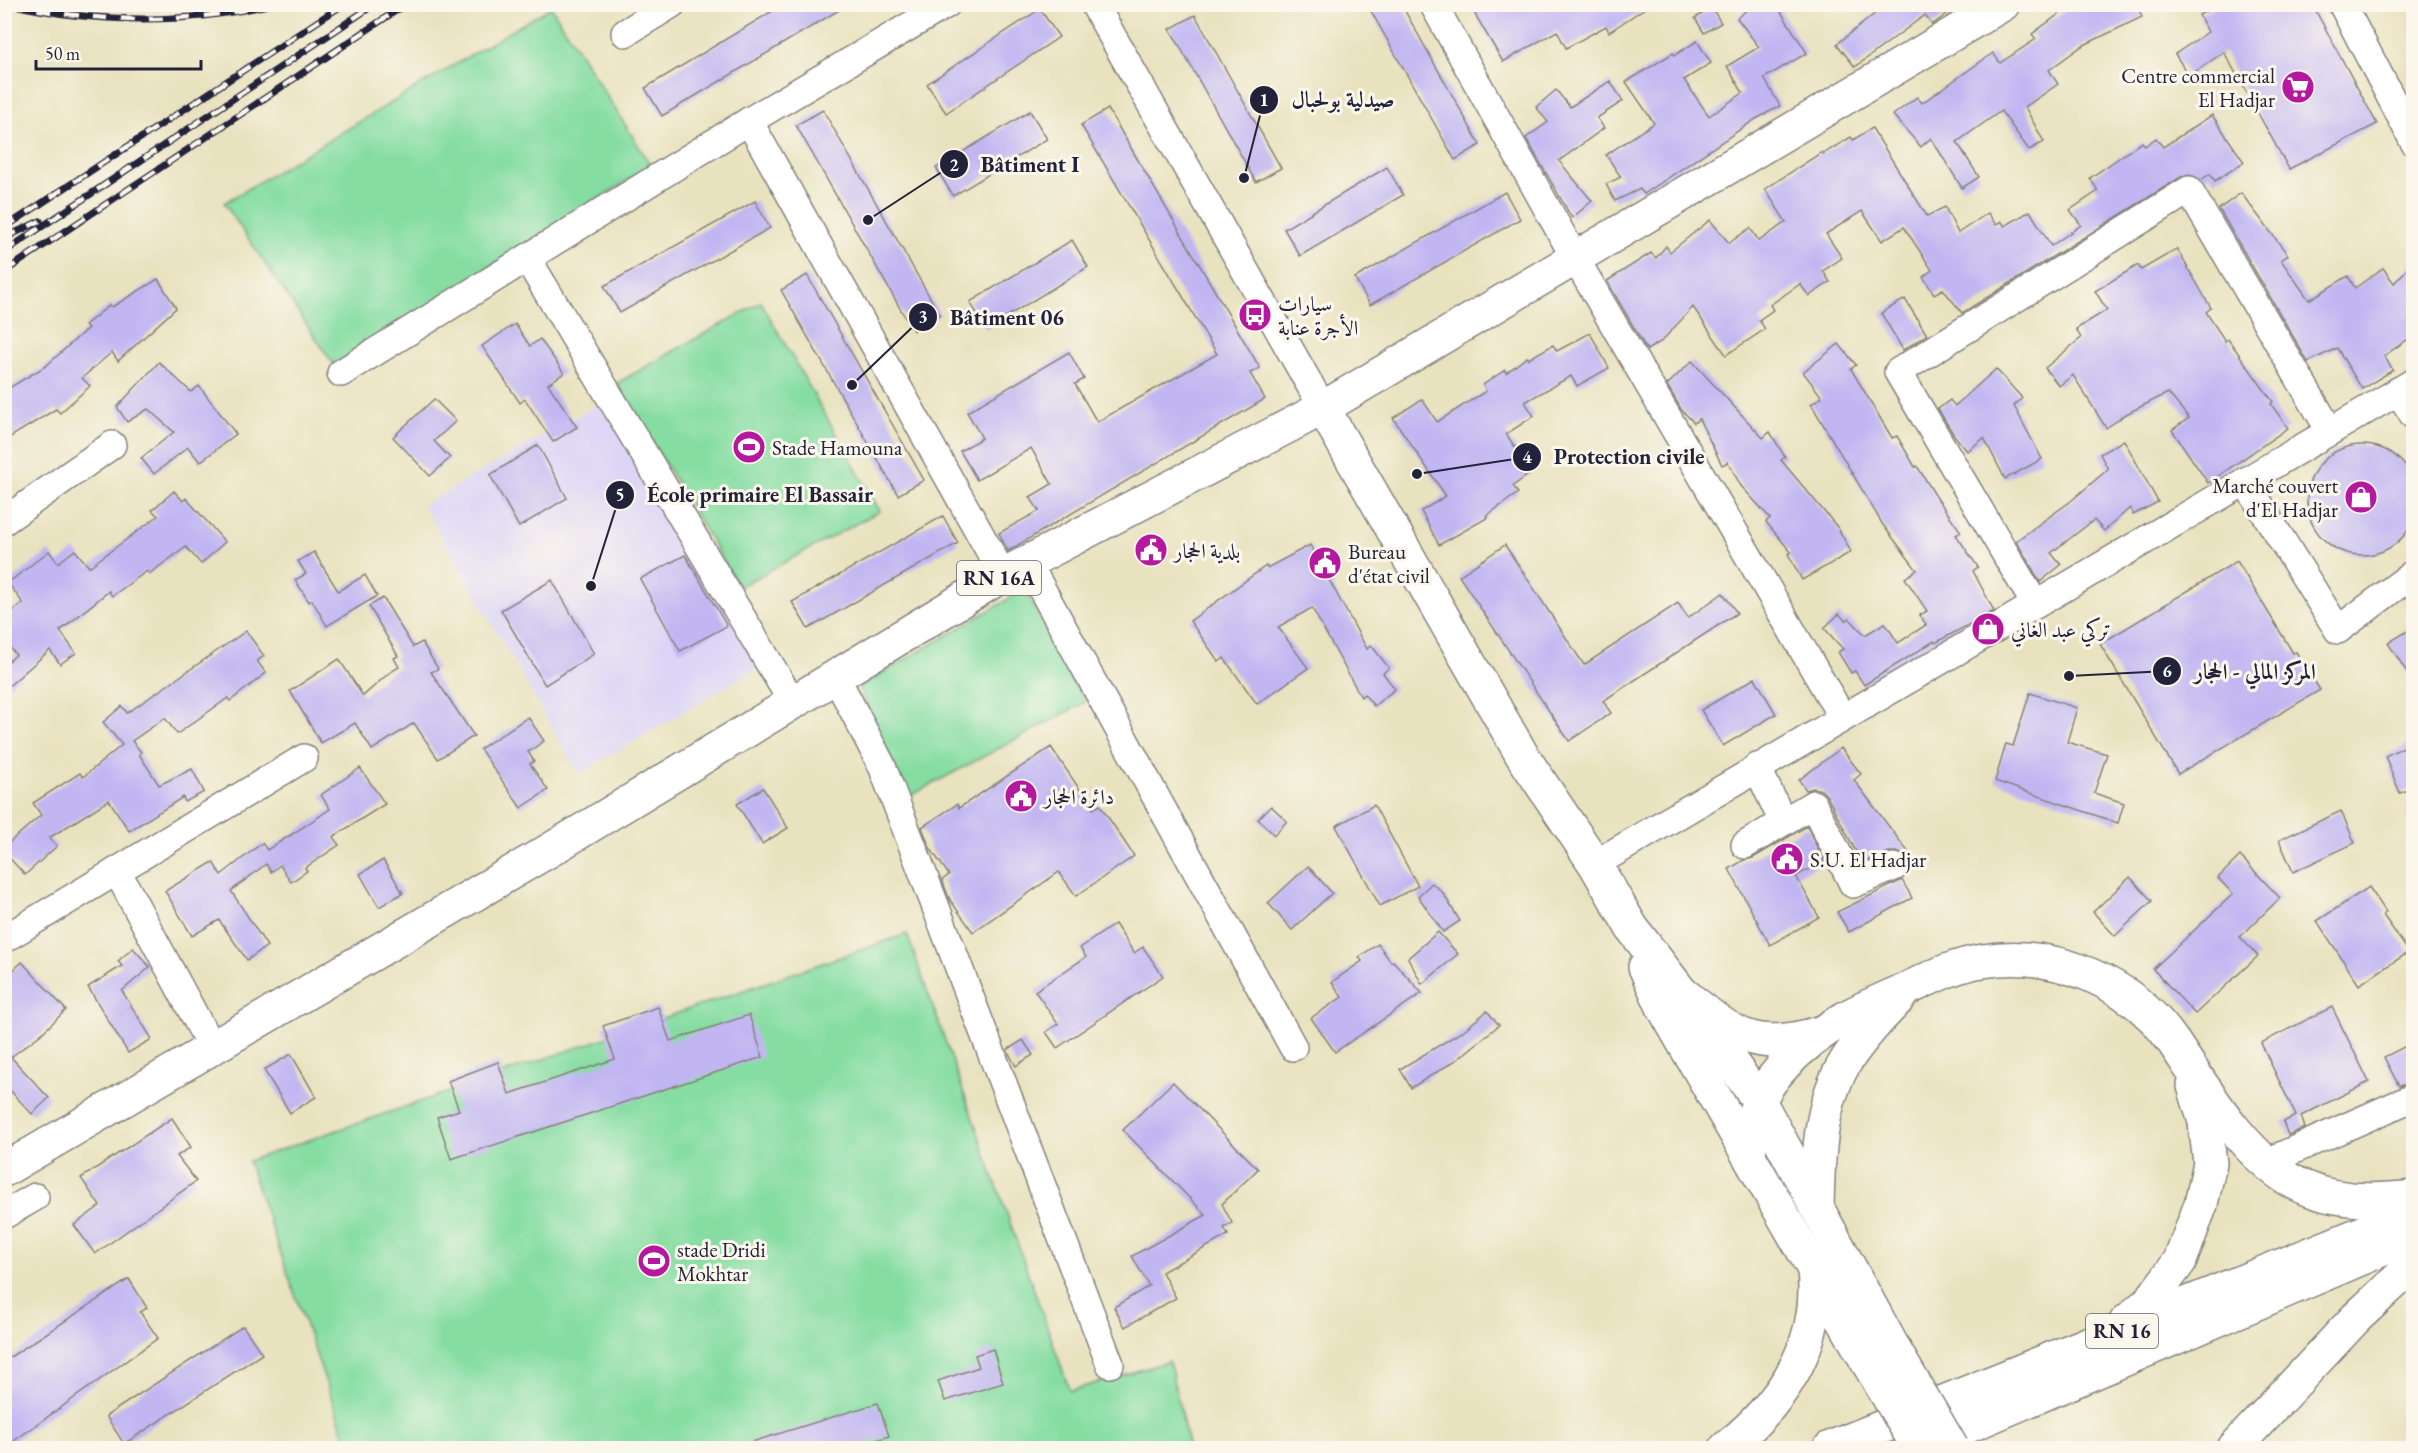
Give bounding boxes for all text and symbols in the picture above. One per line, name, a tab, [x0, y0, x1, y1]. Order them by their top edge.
scale bar	[36, 33, 201, 71]
text: 50 m	[45, 42, 80, 65]
place label: Centre commercial El Hadjar	[2121, 62, 2275, 113]
supermarket icon: Centre commercial El Hadjar	[2280, 69, 2316, 105]
callout: صيدلية بولحبال	[1249, 80, 1406, 120]
text: صيدلية بولحبال	[1291, 85, 1395, 114]
text: 1	[1259, 88, 1269, 111]
callout: Bâtiment I	[939, 144, 1092, 184]
text: Bâtiment I	[981, 150, 1079, 179]
text: 2	[949, 153, 959, 176]
place label: سيارات الأجرة عنابة	[1278, 290, 1358, 341]
callout: Bâtiment 06	[908, 297, 1076, 337]
bus stop icon: سيارات الأجرة عنابة	[1237, 297, 1273, 333]
text: Bâtiment 06	[950, 303, 1064, 332]
text: 3	[918, 305, 928, 328]
sports icon: Stade Hamouna	[731, 429, 767, 465]
place label: Stade Hamouna	[772, 434, 903, 461]
callout: Protection civile	[1512, 437, 1716, 477]
text: Protection civile	[1554, 442, 1704, 471]
text: 4	[1522, 445, 1532, 468]
place label: Marché couvert d'El Hadjar	[2212, 472, 2338, 523]
callout: École primaire El Bassair	[605, 475, 885, 515]
shop icon: Marché couvert d'El Hadjar	[2343, 479, 2379, 515]
text: École primaire El Bassair	[647, 480, 874, 509]
text: 5	[615, 483, 625, 506]
public building icon: بلدية الحجار	[1133, 532, 1169, 568]
place label: بلدية الحجار	[1172, 537, 1240, 564]
place label: Bureau d'état civil	[1348, 538, 1430, 589]
public building icon: Bureau d'état civil	[1307, 545, 1343, 581]
road number: RN 16A	[957, 561, 1041, 595]
shop icon: تركي عبد الغاني	[1970, 611, 2006, 647]
place label: تركي عبد الغاني	[2011, 616, 2111, 647]
callout: المركز المالي - الحجار	[2152, 651, 2328, 691]
text: المركز المالي - الحجار	[2191, 657, 2316, 690]
text: 6	[2162, 659, 2172, 682]
public building icon: دائرة الحجار	[1003, 778, 1039, 814]
place label: دائرة الحجار	[1042, 783, 1114, 810]
public building icon: S.U. El Hadjar	[1769, 841, 1805, 877]
place label: S.U. El Hadjar	[1810, 846, 1926, 873]
place label: stade Dridi Mokhtar	[677, 1236, 766, 1287]
sports icon: stade Dridi Mokhtar	[636, 1243, 672, 1279]
road number: RN 16	[2086, 1314, 2158, 1348]

